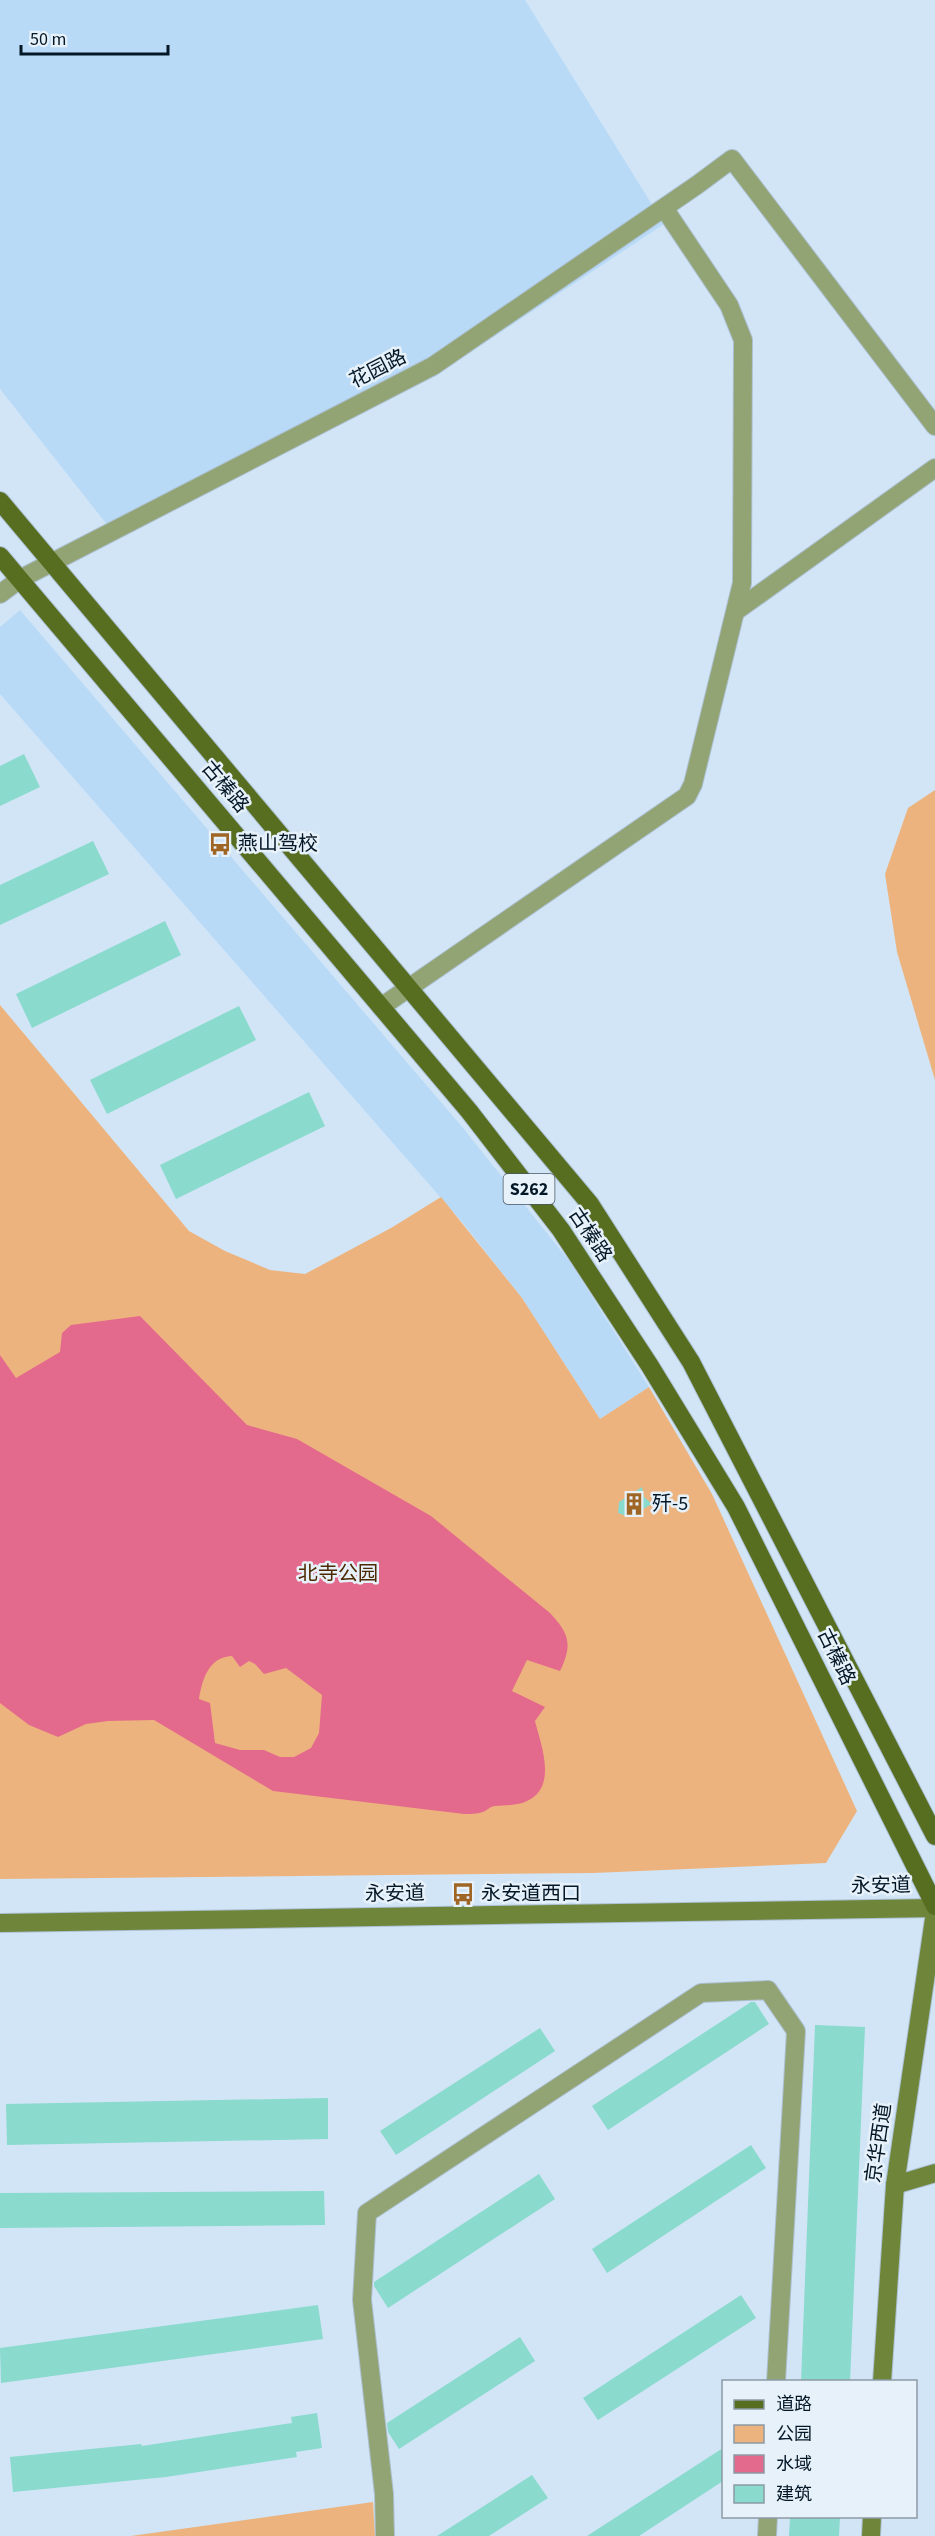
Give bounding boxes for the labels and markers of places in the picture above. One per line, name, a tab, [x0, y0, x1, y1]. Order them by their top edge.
place label: 燕山驾校	[238, 830, 318, 858]
bus stop icon: 燕山驾校	[207, 831, 233, 857]
place label: 歼-5	[652, 1490, 688, 1518]
building icon: 歼-5	[621, 1491, 647, 1517]
place label: 永安道西口	[481, 1880, 581, 1908]
bus stop icon: 永安道西口	[450, 1881, 476, 1907]

